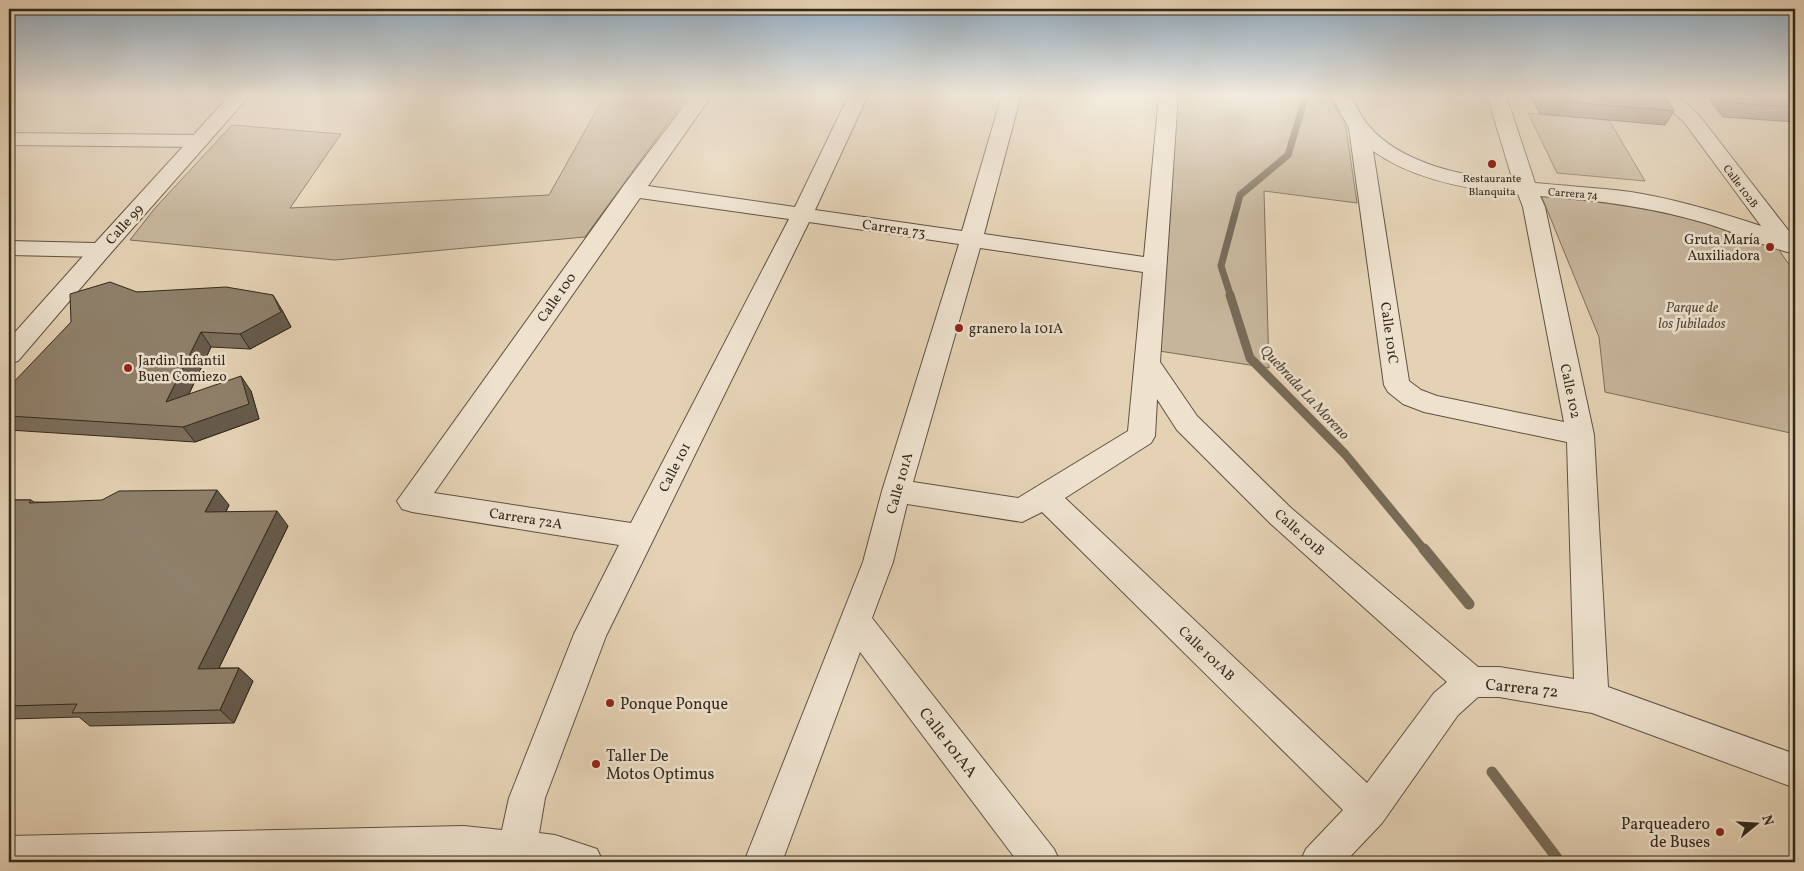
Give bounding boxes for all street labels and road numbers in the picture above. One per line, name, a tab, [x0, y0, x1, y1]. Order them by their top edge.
street label: Calle 102B	[1719, 162, 1761, 212]
street label: Carrera 74	[1547, 185, 1599, 204]
street label: Calle 99	[102, 201, 148, 249]
street label: Carrera 73	[861, 216, 927, 243]
street label: Calle 100	[533, 269, 581, 326]
street label: Calle 101C	[1375, 301, 1402, 365]
street label: Calle 102	[1554, 362, 1585, 420]
street label: Calle 101	[655, 440, 696, 496]
street label: Calle 101A	[883, 450, 918, 516]
street label: Carrera 72A	[488, 504, 564, 535]
street label: Calle 101B	[1270, 505, 1328, 561]
street label: Calle 101AB	[1174, 622, 1238, 686]
street label: Carrera 72	[1484, 674, 1559, 704]
street label: Calle 101AA	[913, 704, 982, 783]

